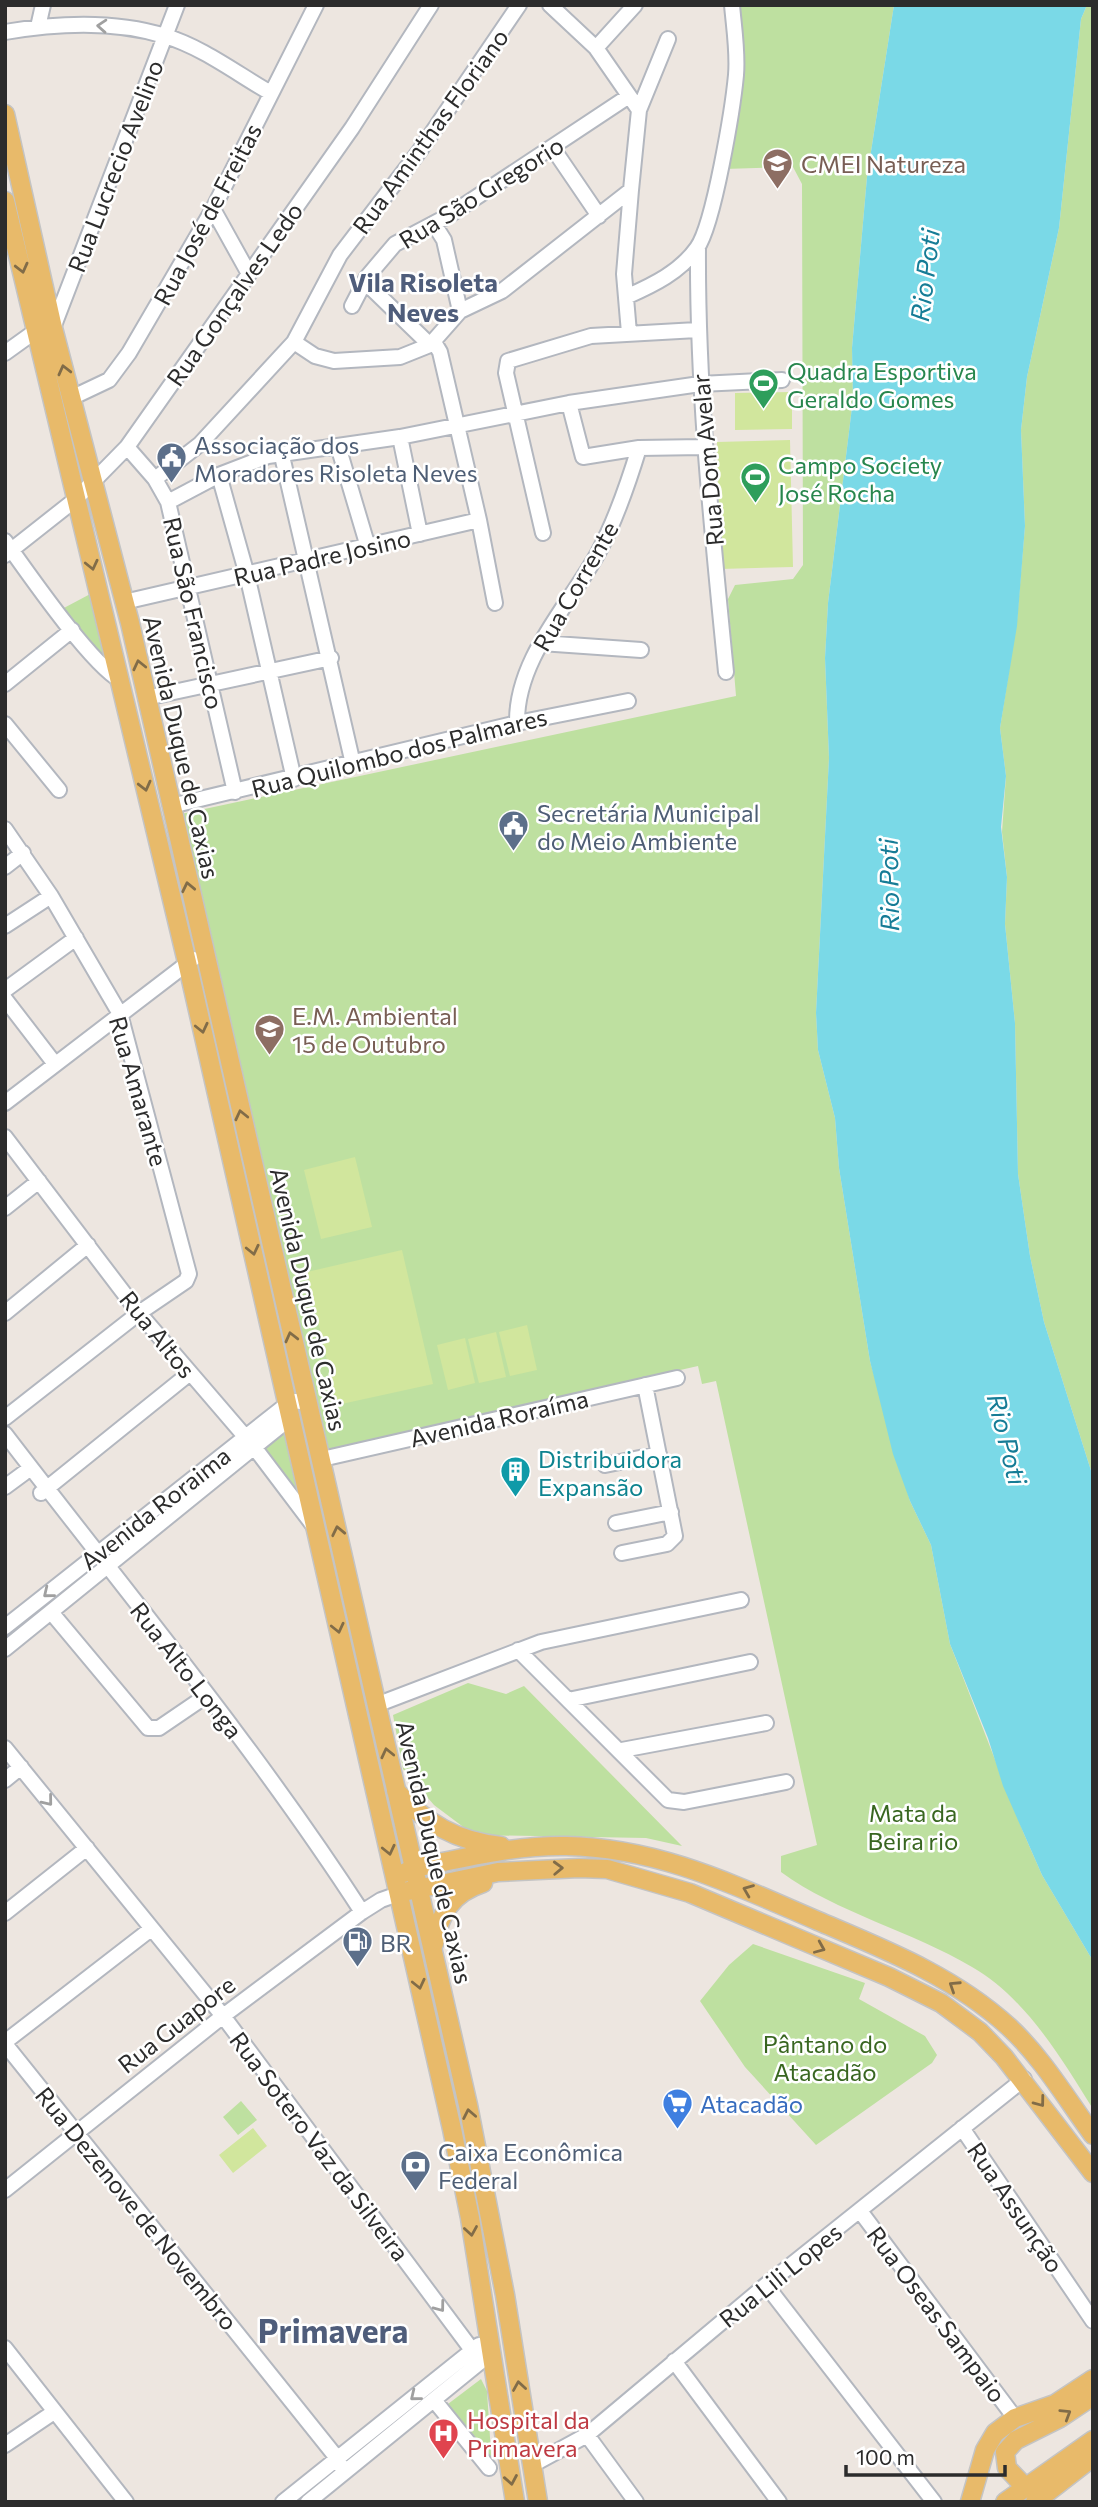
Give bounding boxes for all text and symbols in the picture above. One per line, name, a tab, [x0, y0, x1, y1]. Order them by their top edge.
one-way arrow	[96, 19, 107, 34]
street label: Rua Aminthas Floriano	[346, 23, 514, 239]
street label: Rua Lucrecio Avelino	[61, 56, 169, 276]
street label: Rua José de Freitas	[147, 118, 267, 310]
street label: Rua São Gregorio	[393, 130, 569, 254]
school or university icon: CMEI Natureza	[761, 146, 795, 190]
place label: CMEI Natureza	[801, 149, 966, 178]
street label: Rua Gonçalves Ledo	[160, 197, 308, 391]
water label: Rio Poti	[903, 226, 945, 323]
one-way arrow	[13, 262, 28, 274]
district label: Vila Risoleta Neves	[348, 266, 498, 327]
place label: Quadra Esportiva Geraldo Gomes	[787, 356, 977, 413]
one-way arrow	[58, 364, 72, 376]
sports icon: Quadra Esportiva Geraldo Gomes	[747, 367, 781, 411]
street label: Rua Dom Avelar	[685, 372, 729, 547]
place label: Associação dos Moradores Risoleta Neves	[194, 430, 478, 487]
public building icon: Associação dos Moradores Risoleta Neves	[154, 441, 188, 485]
place label: Campo Society José Rocha	[778, 450, 942, 507]
sports icon: Campo Society José Rocha	[738, 461, 772, 505]
street label: Rua São Francisco	[158, 514, 230, 712]
street label: Rua Corrente	[526, 516, 624, 656]
street label: Rua Padre Josino	[231, 523, 413, 591]
one-way arrow	[84, 559, 98, 571]
street label: Avenida Duque de Caxias	[138, 612, 226, 882]
one-way arrow	[133, 659, 147, 671]
street label: Rua Quilombo dos Palmares	[248, 701, 550, 803]
one-way arrow	[137, 780, 151, 792]
place label: Secretária Municipal do Meio Ambiente	[537, 798, 760, 855]
public building icon: Secretária Municipal do Meio Ambiente	[497, 809, 531, 853]
water label: Rio Poti	[872, 837, 904, 932]
one-way arrow	[182, 881, 197, 893]
place label: E.M. Ambiental 15 de Outubro	[292, 1001, 458, 1058]
school or university icon: E.M. Ambiental 15 de Outubro	[252, 1012, 286, 1056]
street label: Rua Amarante	[104, 1013, 174, 1169]
one-way arrow	[194, 1022, 209, 1034]
one-way arrow	[235, 1109, 250, 1121]
street label: Avenida Duque de Caxias	[265, 1164, 353, 1434]
one-way arrow	[245, 1244, 259, 1256]
street label: Rua Altos	[114, 1285, 202, 1383]
one-way arrow	[285, 1331, 300, 1343]
street label: Avenida Roraíma	[407, 1383, 591, 1453]
water label: Rio Poti	[982, 1390, 1035, 1489]
street label: Avenida Roraima	[74, 1440, 236, 1576]
place label: Distribuidora Expansão	[538, 1444, 682, 1501]
building icon: Distribuidora Expansão	[498, 1455, 532, 1499]
one-way arrow	[331, 1525, 346, 1537]
one-way arrow	[43, 1584, 55, 1597]
street label: Rua Alto Longa	[125, 1596, 249, 1744]
one-way arrow	[330, 1622, 344, 1634]
street label: Avenida Duque de Caxias	[391, 1717, 479, 1987]
one-way arrow	[381, 1747, 396, 1759]
one-way arrow	[40, 1793, 53, 1805]
park label: Mata da Beira rio	[868, 1798, 958, 1855]
one-way arrow	[380, 1844, 395, 1856]
one-way arrow	[553, 1861, 564, 1876]
one-way arrow	[743, 1885, 755, 1899]
fuel station icon: BR	[340, 1925, 374, 1969]
place label: BR	[380, 1928, 412, 1957]
one-way arrow	[813, 1940, 825, 1954]
street label: Rua Guapore	[112, 1969, 240, 2079]
one-way arrow	[411, 1978, 426, 1990]
one-way arrow	[949, 1981, 962, 1994]
street label: Rua Sotero Vaz da Silveira	[224, 2026, 416, 2266]
park label: Pântano do Atacadão	[763, 2029, 887, 2086]
street label: Rua Dezenove de Novembro	[30, 2081, 244, 2335]
supermarket icon: Atacadão	[660, 2086, 694, 2130]
place label: Atacadão	[700, 2089, 803, 2118]
one-way arrow	[1032, 2094, 1045, 2107]
one-way arrow	[463, 2108, 478, 2120]
street label: Rua Assunção	[962, 2136, 1070, 2278]
place label: Caixa Econômica Federal	[438, 2137, 623, 2194]
bank icon: Caixa Econômica Federal	[398, 2148, 432, 2192]
street label: Rua Lili Lopes	[713, 2217, 847, 2333]
street label: Rua Oseas Sampaio	[861, 2220, 1013, 2408]
one-way arrow	[464, 2225, 479, 2237]
one-way arrow	[431, 2299, 444, 2311]
district label: Primavera	[258, 2310, 408, 2350]
one-way arrow	[512, 2380, 527, 2392]
one-way arrow	[411, 2387, 423, 2400]
place label: Hospital da Primavera	[467, 2405, 590, 2462]
one-way arrow	[1058, 2409, 1071, 2422]
hospital icon: Hospital da Primavera	[427, 2416, 461, 2460]
scale bar	[846, 2434, 1005, 2478]
text: 100 m	[856, 2444, 915, 2469]
one-way arrow	[503, 2474, 518, 2486]

